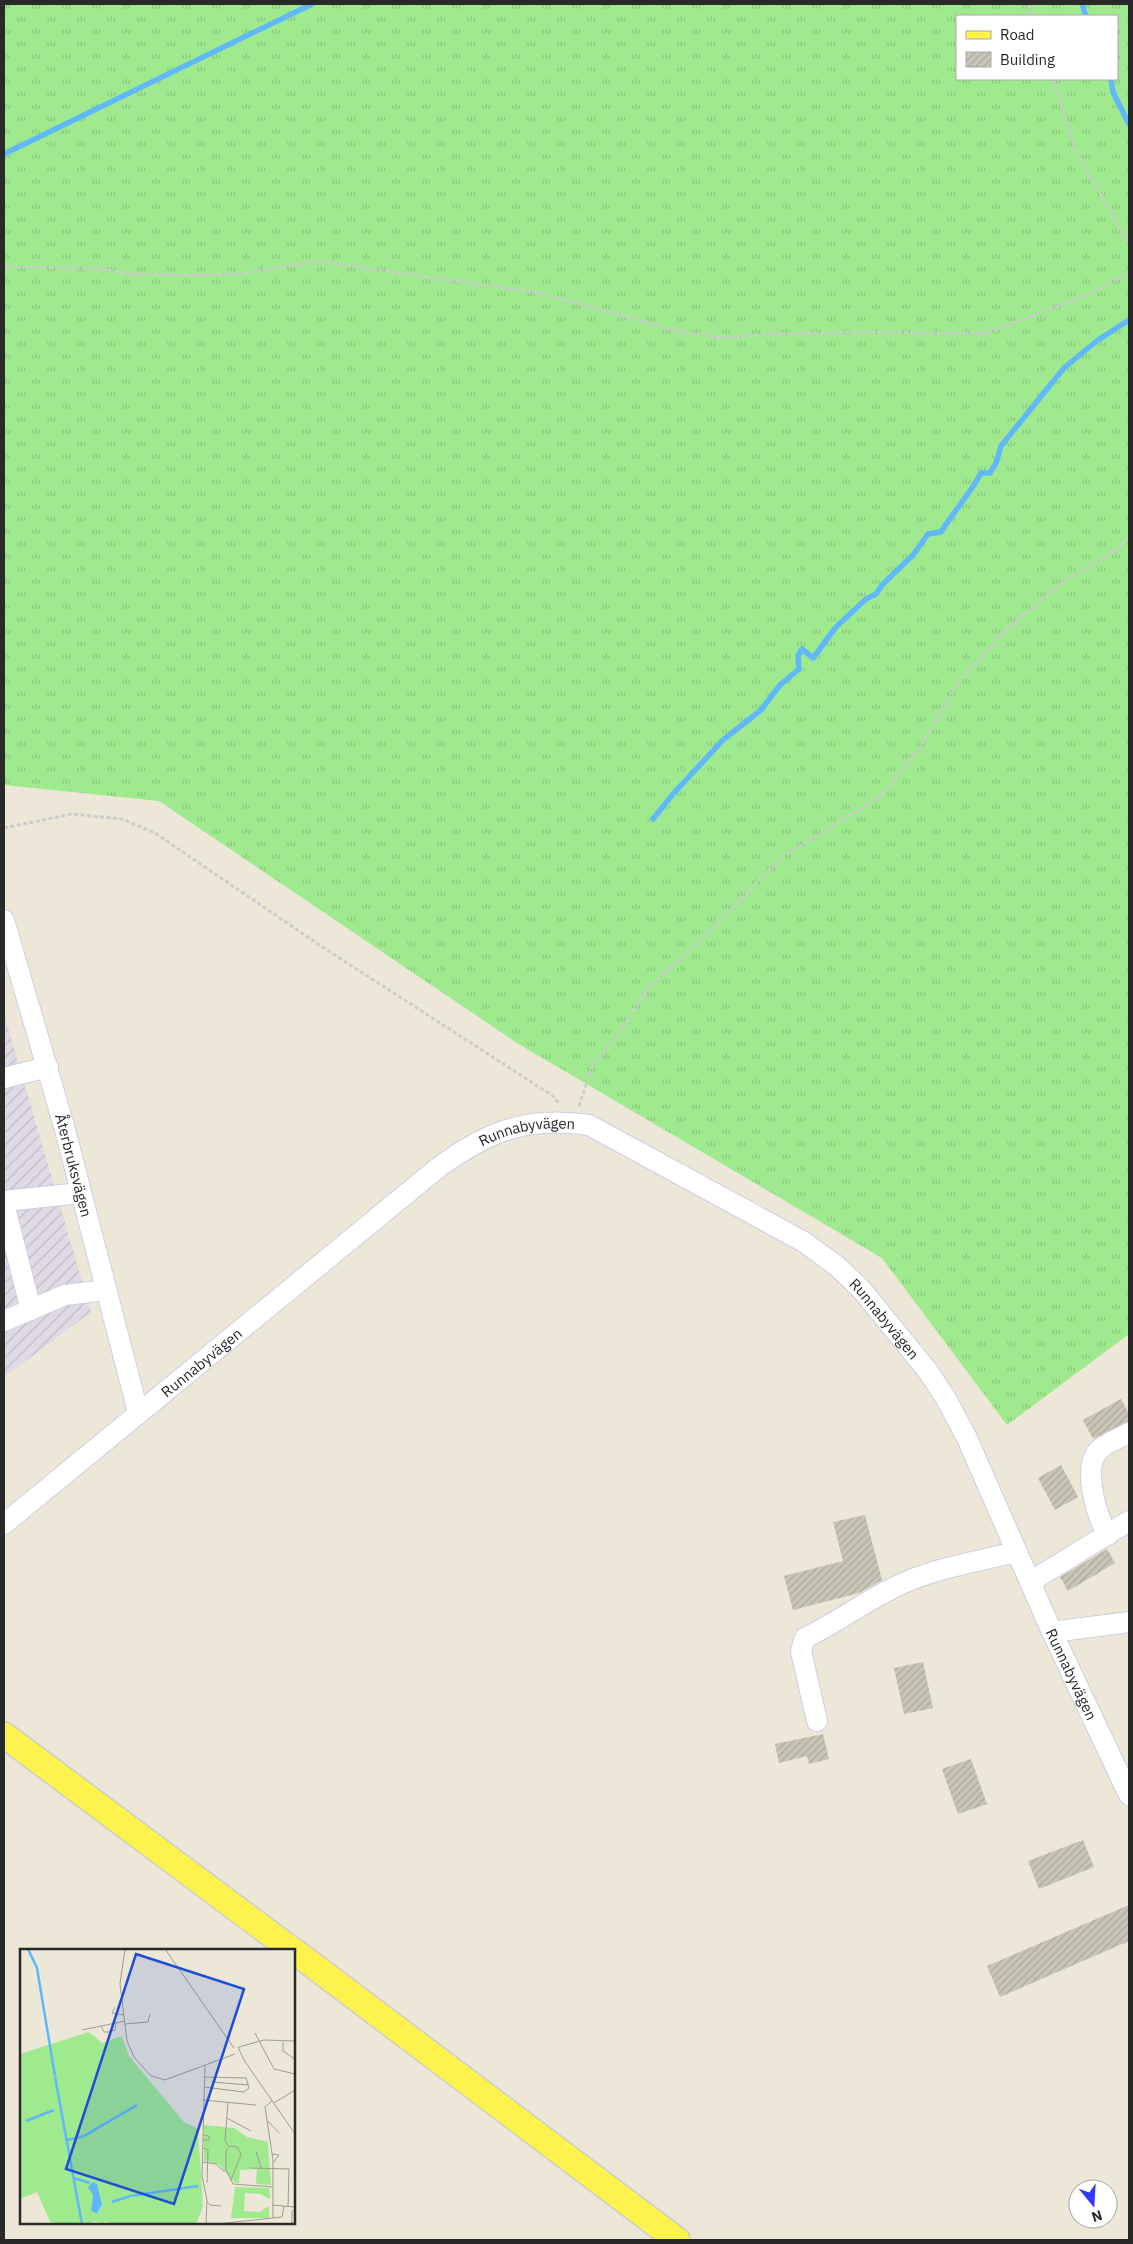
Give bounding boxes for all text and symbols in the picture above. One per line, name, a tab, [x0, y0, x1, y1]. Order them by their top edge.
legend	[956, 15, 1118, 80]
text: Road	[1000, 25, 1035, 44]
text: Building	[1000, 50, 1055, 69]
street label: Återbruksvägen	[51, 1111, 97, 1219]
street label: Runnabyvägen	[475, 1113, 576, 1150]
street label: Runnabyvägen	[846, 1274, 924, 1363]
street label: Runnabyvägen	[157, 1323, 246, 1401]
street label: Runnabyvägen	[1042, 1625, 1102, 1723]
inset map	[20, 1949, 295, 2224]
north arrow	[1068, 2179, 1118, 2229]
text: N	[1089, 2206, 1105, 2226]

